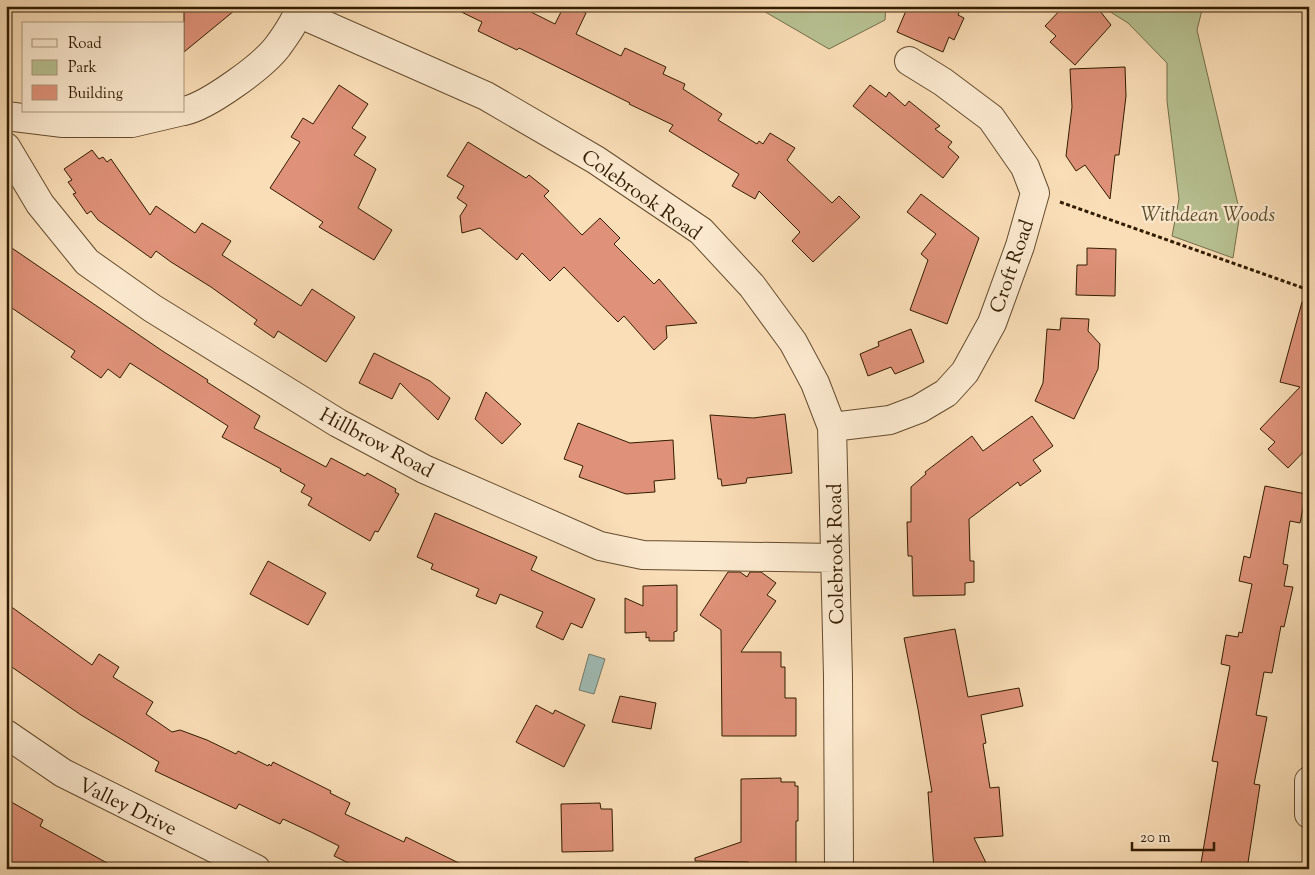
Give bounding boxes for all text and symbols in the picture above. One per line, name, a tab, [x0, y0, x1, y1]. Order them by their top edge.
legend	[22, 22, 185, 112]
text: Road	[68, 34, 102, 55]
text: Park	[68, 58, 97, 79]
text: Building	[68, 84, 123, 105]
street label: Colebrook Road	[574, 144, 707, 248]
park label: Withdean Woods	[1141, 202, 1275, 231]
street label: Croft Road	[984, 216, 1043, 318]
street label: Hillbrow Road	[313, 402, 438, 487]
street label: Colebrook Road	[822, 483, 853, 625]
street label: Valley Drive	[73, 772, 181, 845]
scale bar	[1132, 820, 1215, 852]
text: 20 m	[1140, 828, 1171, 849]

